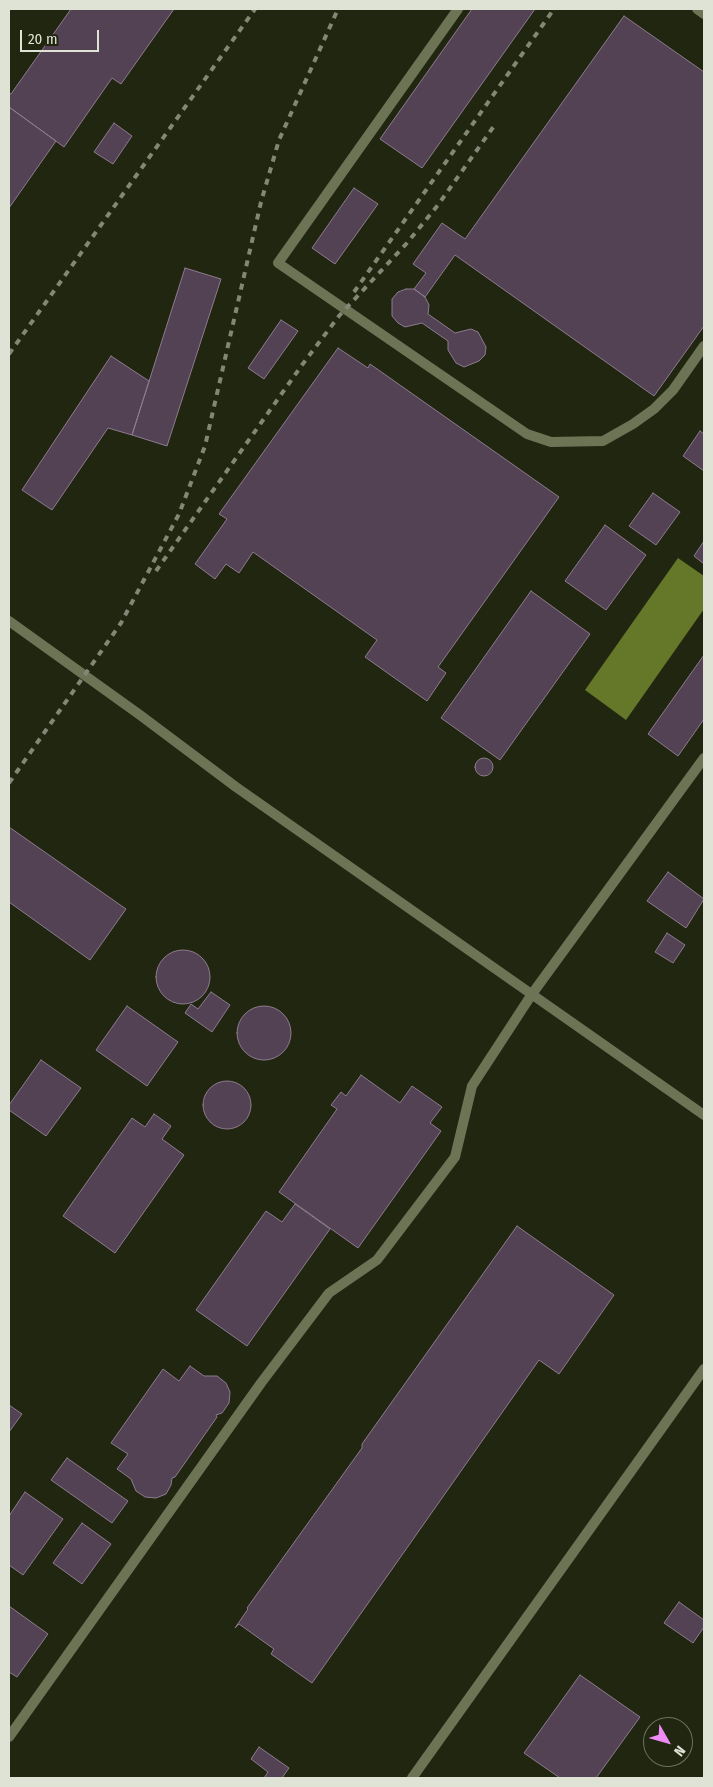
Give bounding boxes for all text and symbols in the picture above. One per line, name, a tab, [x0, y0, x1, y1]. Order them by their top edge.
scale bar	[22, 20, 101, 52]
text: 20 m	[28, 30, 58, 48]
north arrow	[643, 1717, 693, 1767]
text: N	[670, 1742, 689, 1759]

